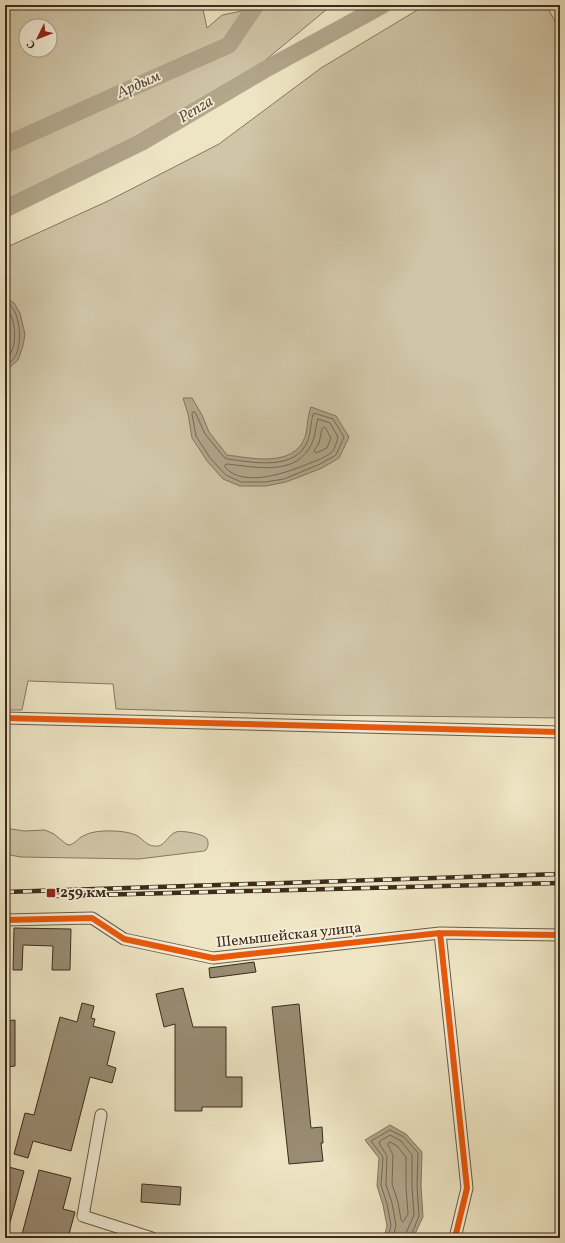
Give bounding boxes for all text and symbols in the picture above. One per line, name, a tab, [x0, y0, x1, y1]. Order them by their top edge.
north arrow	[18, 18, 58, 58]
text: С	[24, 36, 40, 52]
water label: Ардым	[112, 66, 165, 105]
water label: Penza	[174, 91, 218, 129]
place label: 259 км	[60, 883, 106, 904]
marker: 259 км	[45, 887, 57, 899]
street label: Шемышейская улица	[215, 918, 363, 954]

